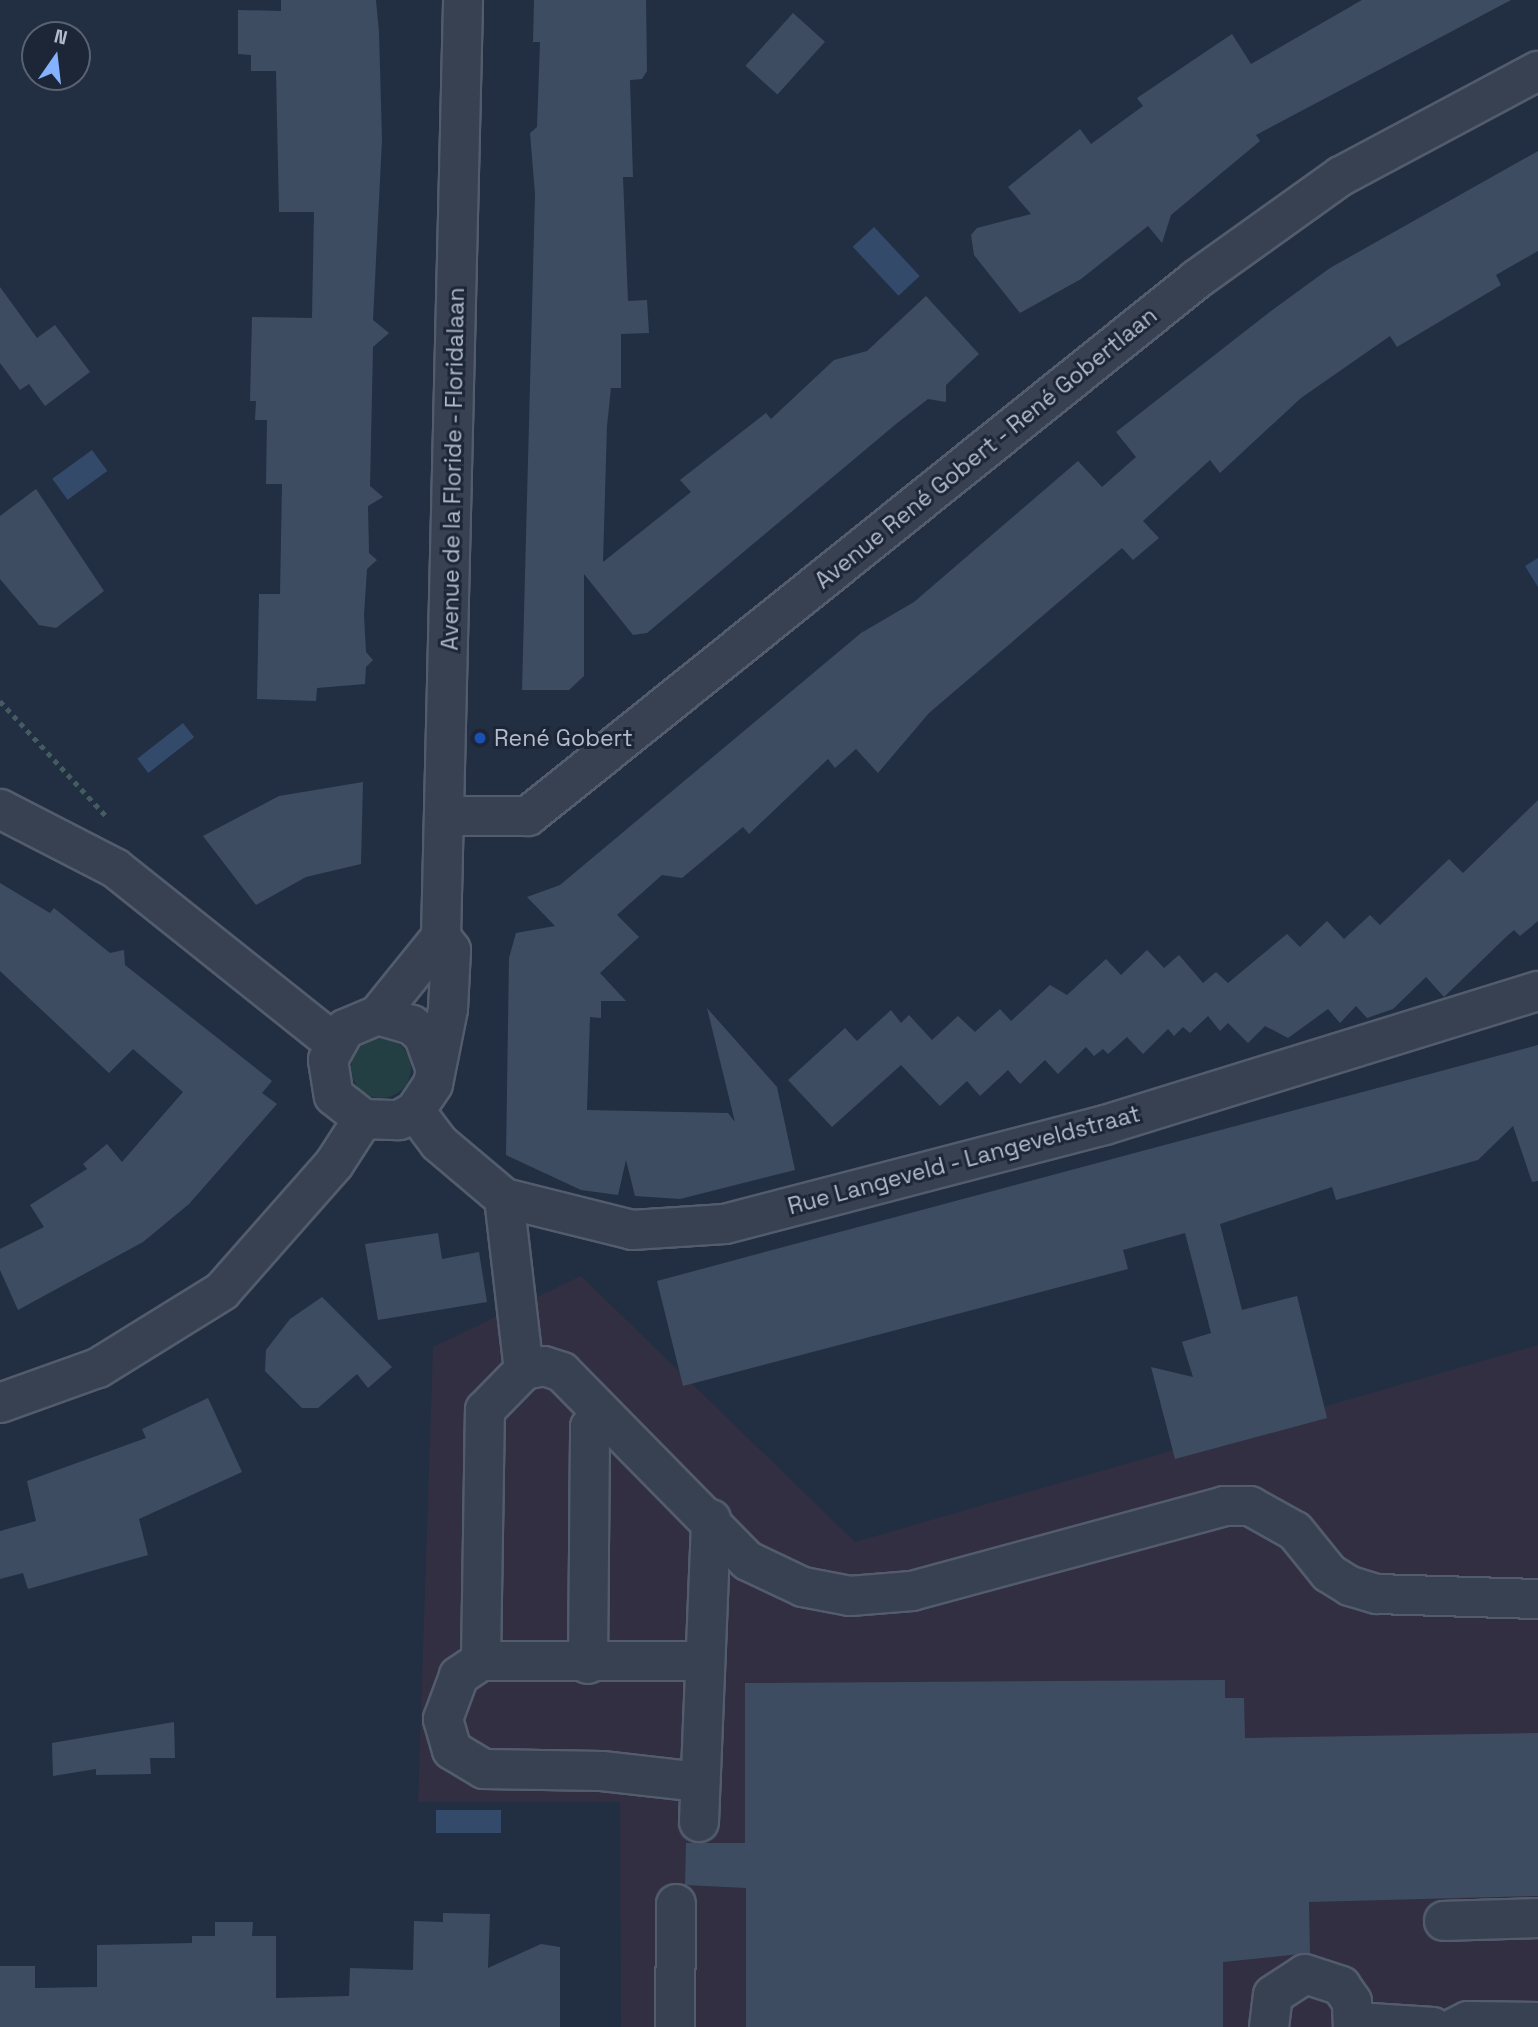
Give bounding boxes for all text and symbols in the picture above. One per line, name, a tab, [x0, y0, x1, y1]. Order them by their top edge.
north arrow	[21, 21, 91, 91]
text: N	[52, 23, 70, 51]
street label: Avenue de la Floride - Floridalaan	[436, 287, 470, 651]
street label: Avenue René Gobert - René Gobertlaan	[809, 301, 1163, 595]
place label: René Gobert	[494, 724, 633, 752]
marker: René Gobert	[472, 730, 488, 746]
street label: Rue Langeveld - Langeveldstraat	[784, 1099, 1144, 1221]

